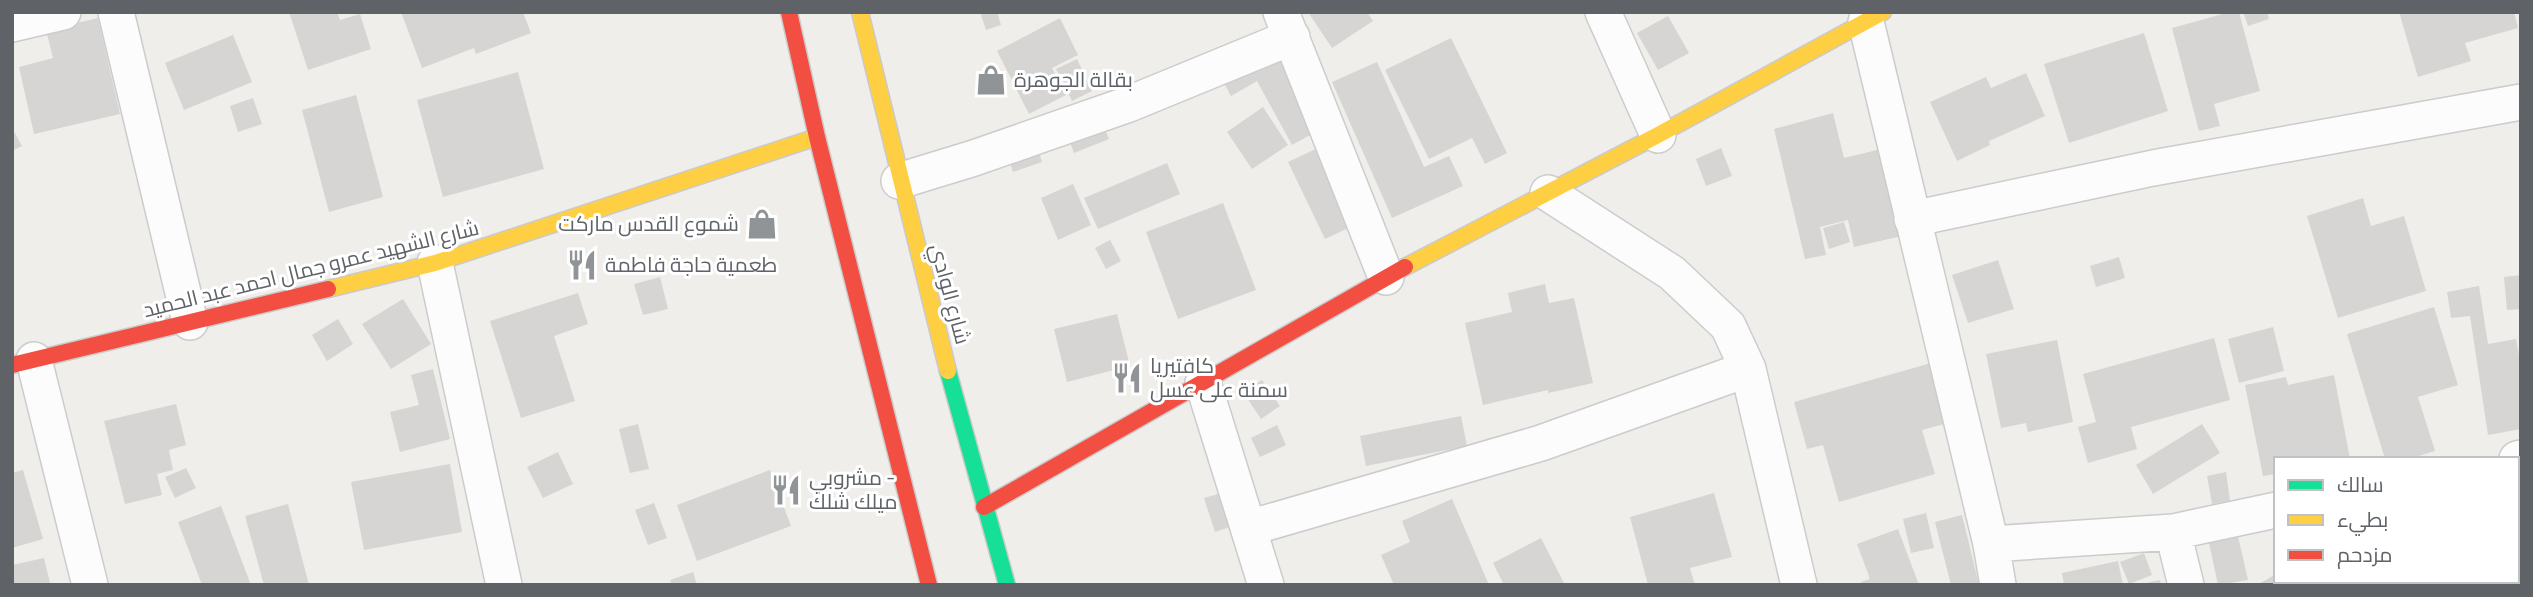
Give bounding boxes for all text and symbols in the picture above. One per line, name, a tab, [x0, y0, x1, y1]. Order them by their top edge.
shop icon: بقالة الجوهرة	[974, 63, 1008, 97]
place label: بقالة الجوهرة	[1014, 65, 1133, 93]
shop icon: شموع القدس ماركت	[745, 207, 779, 241]
place label: شموع القدس ماركت	[558, 209, 739, 238]
street label: شارع الشهيد عمرو جمال احمد عبد الحميد	[140, 213, 482, 324]
street label: شارع الوادي	[921, 240, 978, 348]
restaurant icon: طعمية حاجة فاطمة	[565, 248, 599, 282]
place label: طعمية حاجة فاطمة	[605, 250, 777, 278]
place label: كافتيريا سمنة على عسل	[1150, 351, 1288, 403]
restaurant icon: كافتيريا سمنة على عسل	[1110, 361, 1144, 395]
legend	[2274, 457, 2519, 583]
place label: مشروبي - ميلك شلك	[809, 463, 897, 515]
text: سالك	[2337, 470, 2384, 498]
restaurant icon: مشروبي - ميلك شلك	[769, 473, 803, 507]
text: بطيء	[2337, 505, 2388, 536]
text: مزدحم	[2337, 540, 2392, 569]

